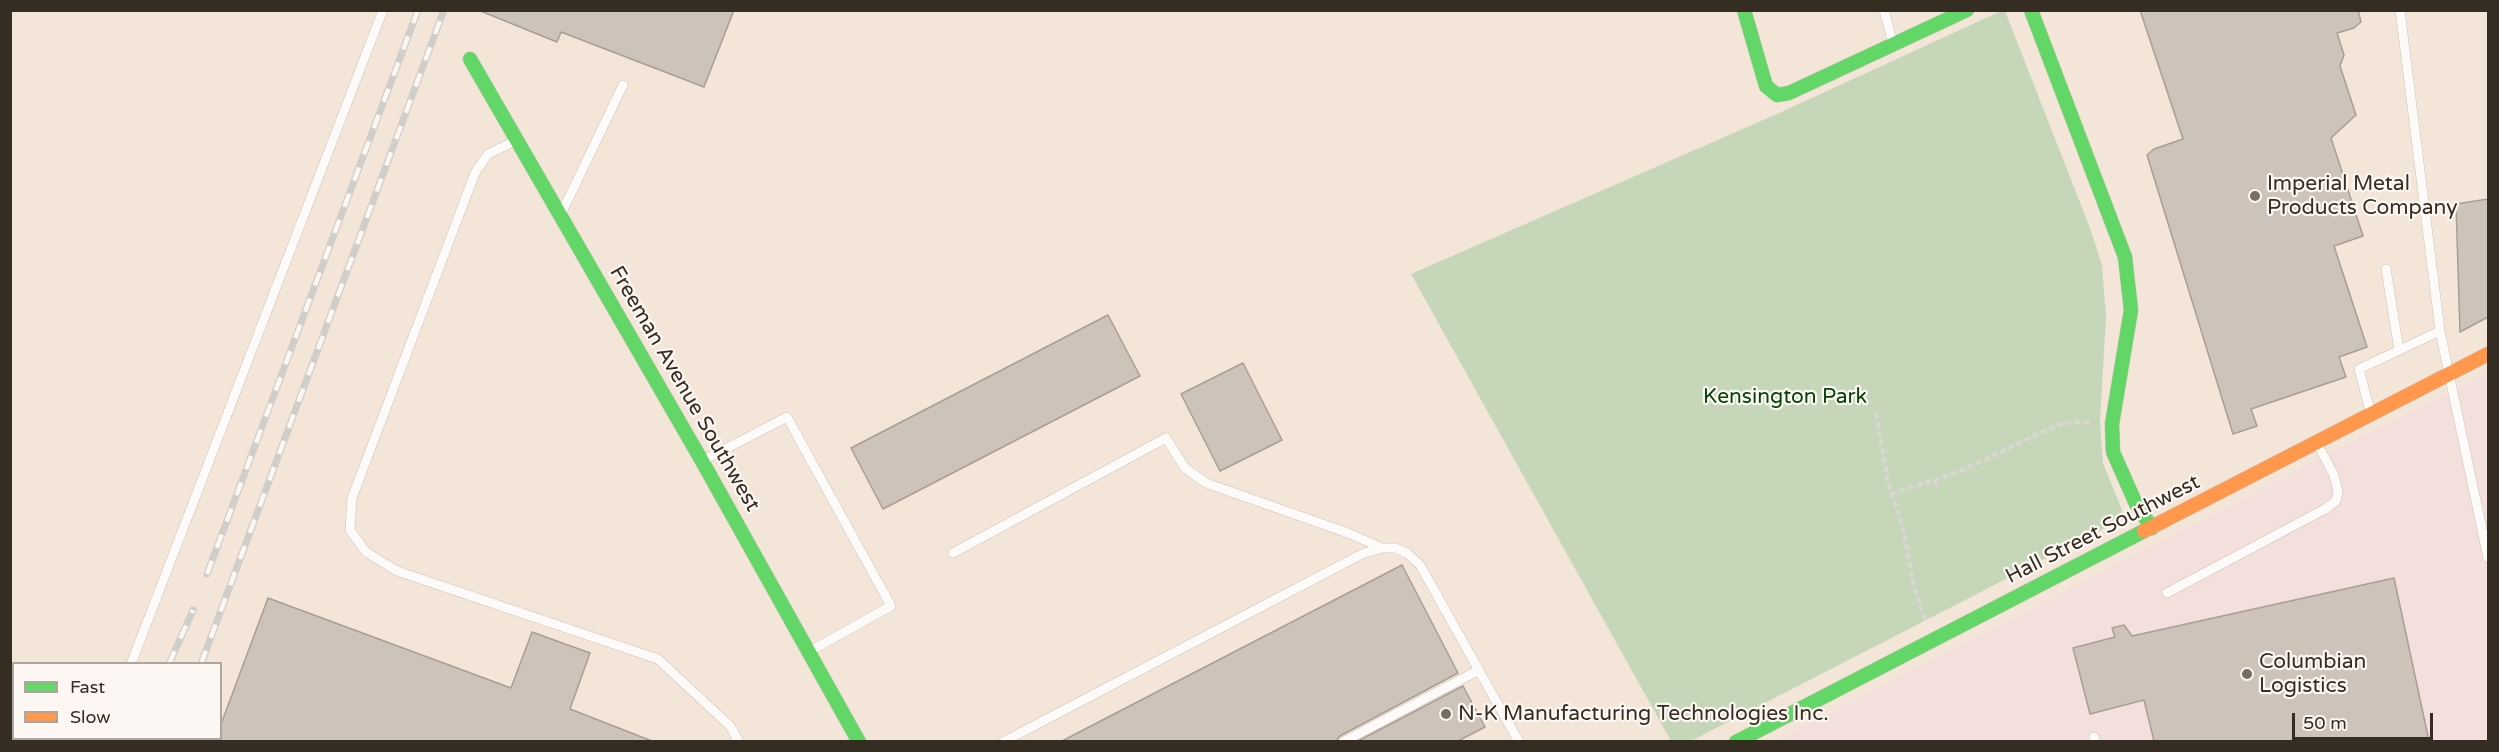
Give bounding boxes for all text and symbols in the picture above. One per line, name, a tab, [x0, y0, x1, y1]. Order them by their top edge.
place label: Imperial Metal Products Company	[2267, 171, 2457, 221]
marker: Imperial Metal Products Company	[2248, 189, 2262, 203]
street label: Freeman Avenue Southwest	[603, 262, 765, 516]
park label: Kensington Park	[1703, 384, 1867, 410]
street label: Hall Street Southwest	[2002, 470, 2204, 590]
place label: Columbian Logistics	[2259, 649, 2366, 699]
legend	[12, 662, 222, 740]
marker: Columbian Logistics	[2240, 667, 2254, 681]
text: Fast	[70, 676, 105, 698]
place label: N-K Manufacturing Technologies Inc.	[1458, 701, 1829, 727]
scale bar	[2295, 701, 2436, 739]
text: Slow	[70, 706, 111, 728]
marker: N-K Manufacturing Technologies Inc.	[1439, 707, 1453, 721]
text: 50 m	[2303, 712, 2347, 734]

